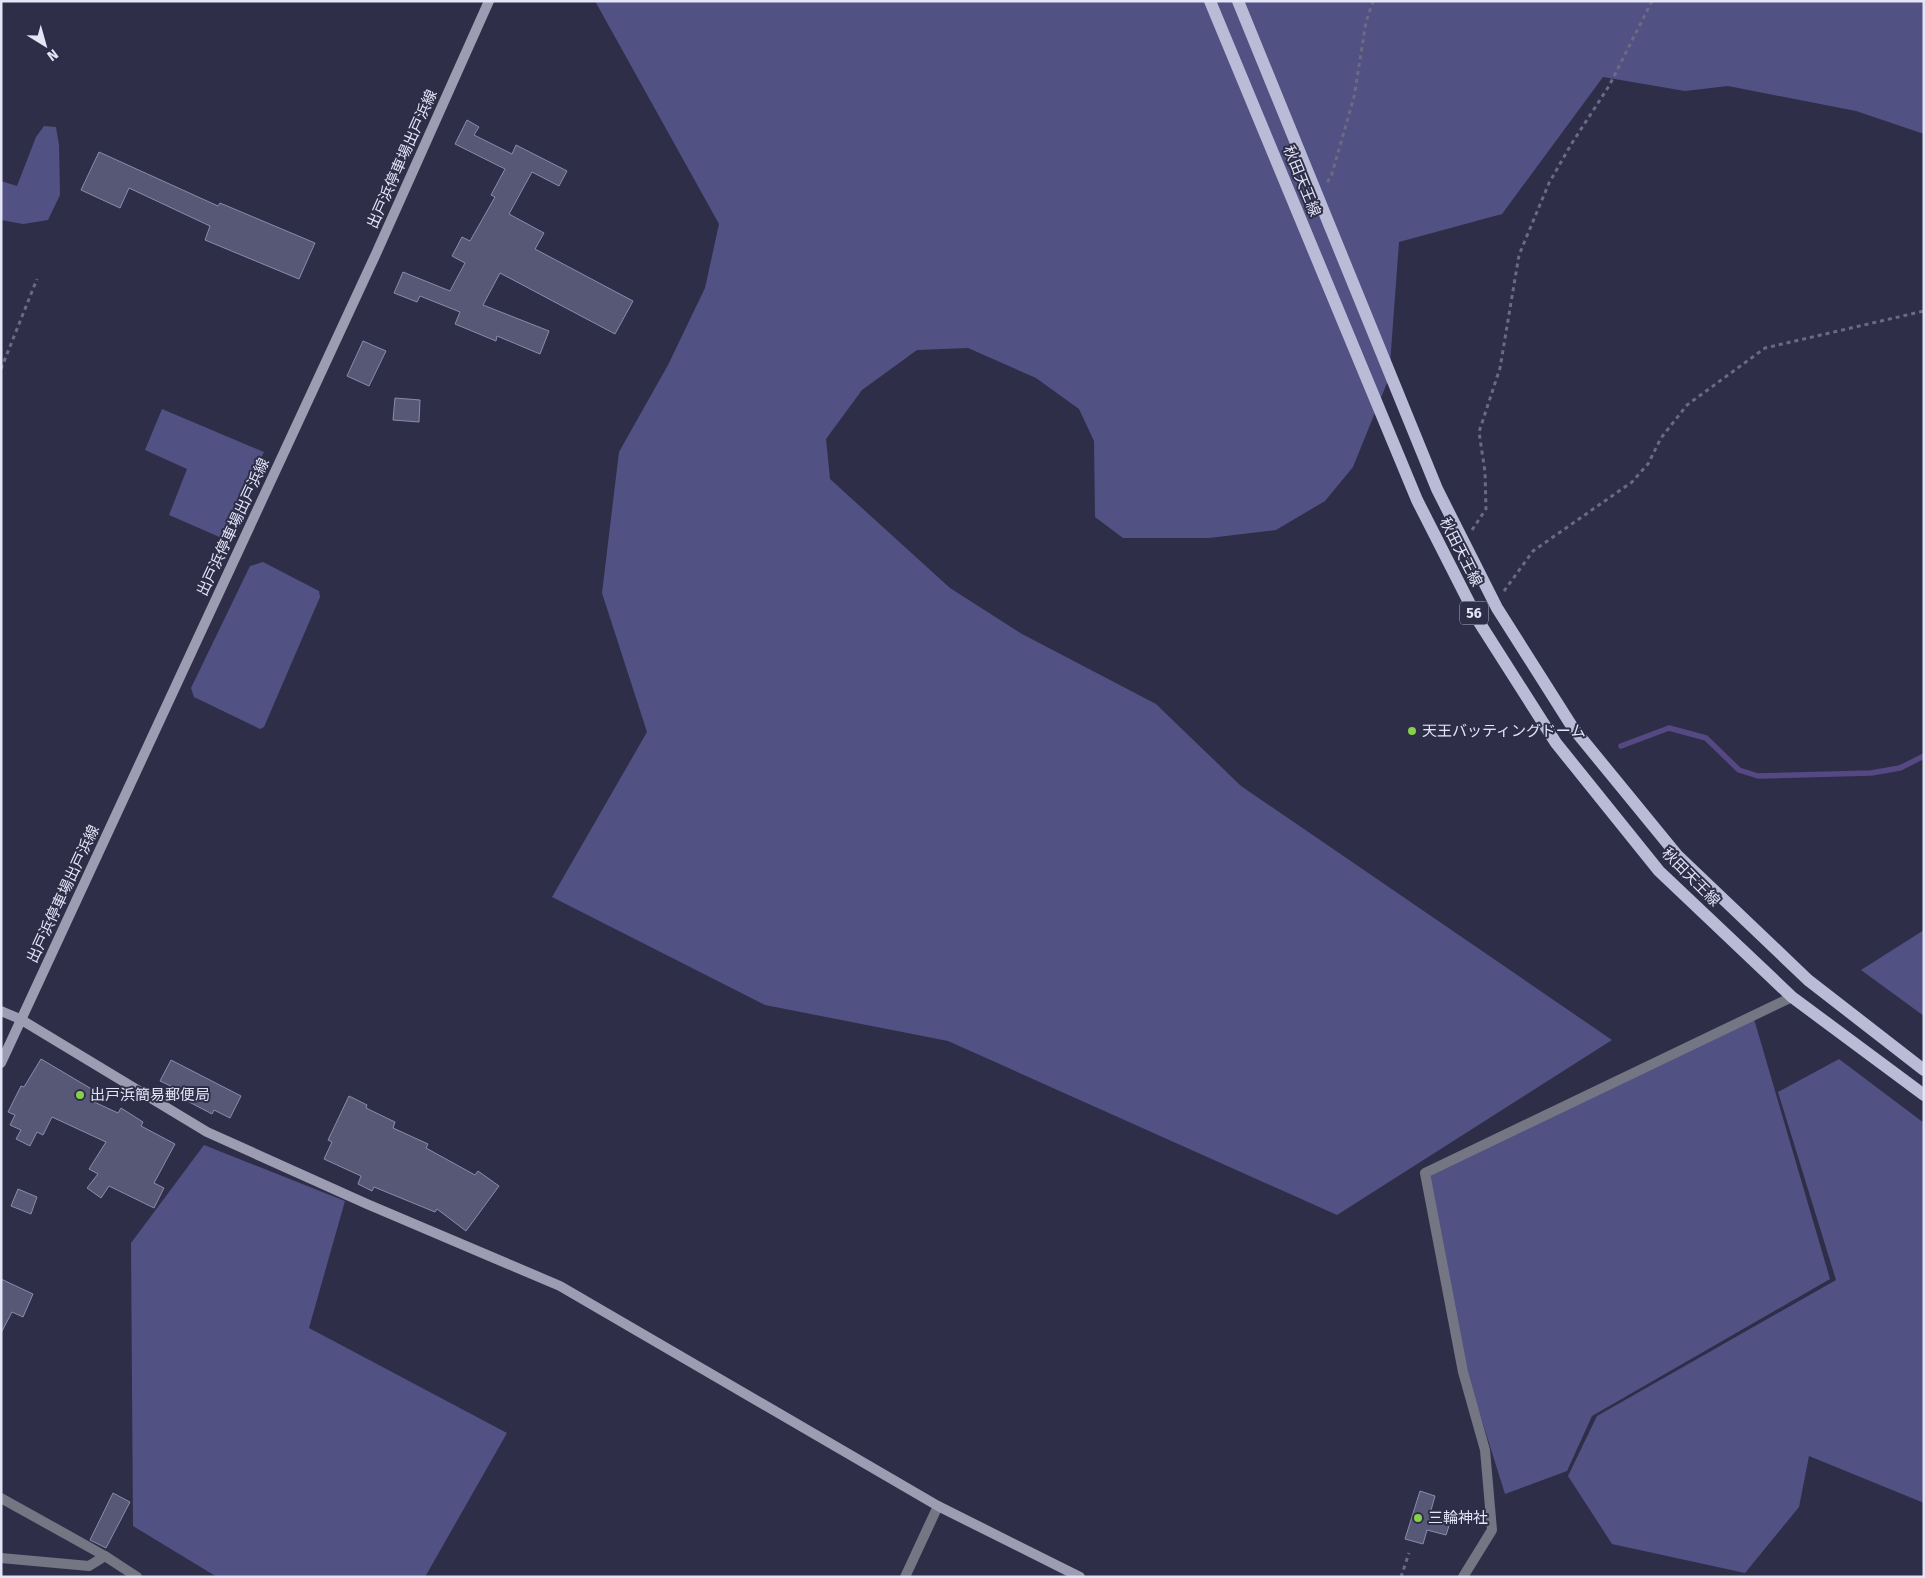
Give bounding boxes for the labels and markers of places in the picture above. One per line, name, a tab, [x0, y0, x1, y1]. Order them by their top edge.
place label: 天王バッティングドーム	[1422, 722, 1586, 740]
marker: 天王バッティングドーム	[1406, 725, 1418, 737]
place label: 出戸浜簡易郵便局	[90, 1086, 210, 1104]
marker: 出戸浜簡易郵便局	[74, 1089, 86, 1101]
place label: 三輪神社	[1428, 1509, 1488, 1527]
marker: 三輪神社	[1412, 1512, 1424, 1524]

